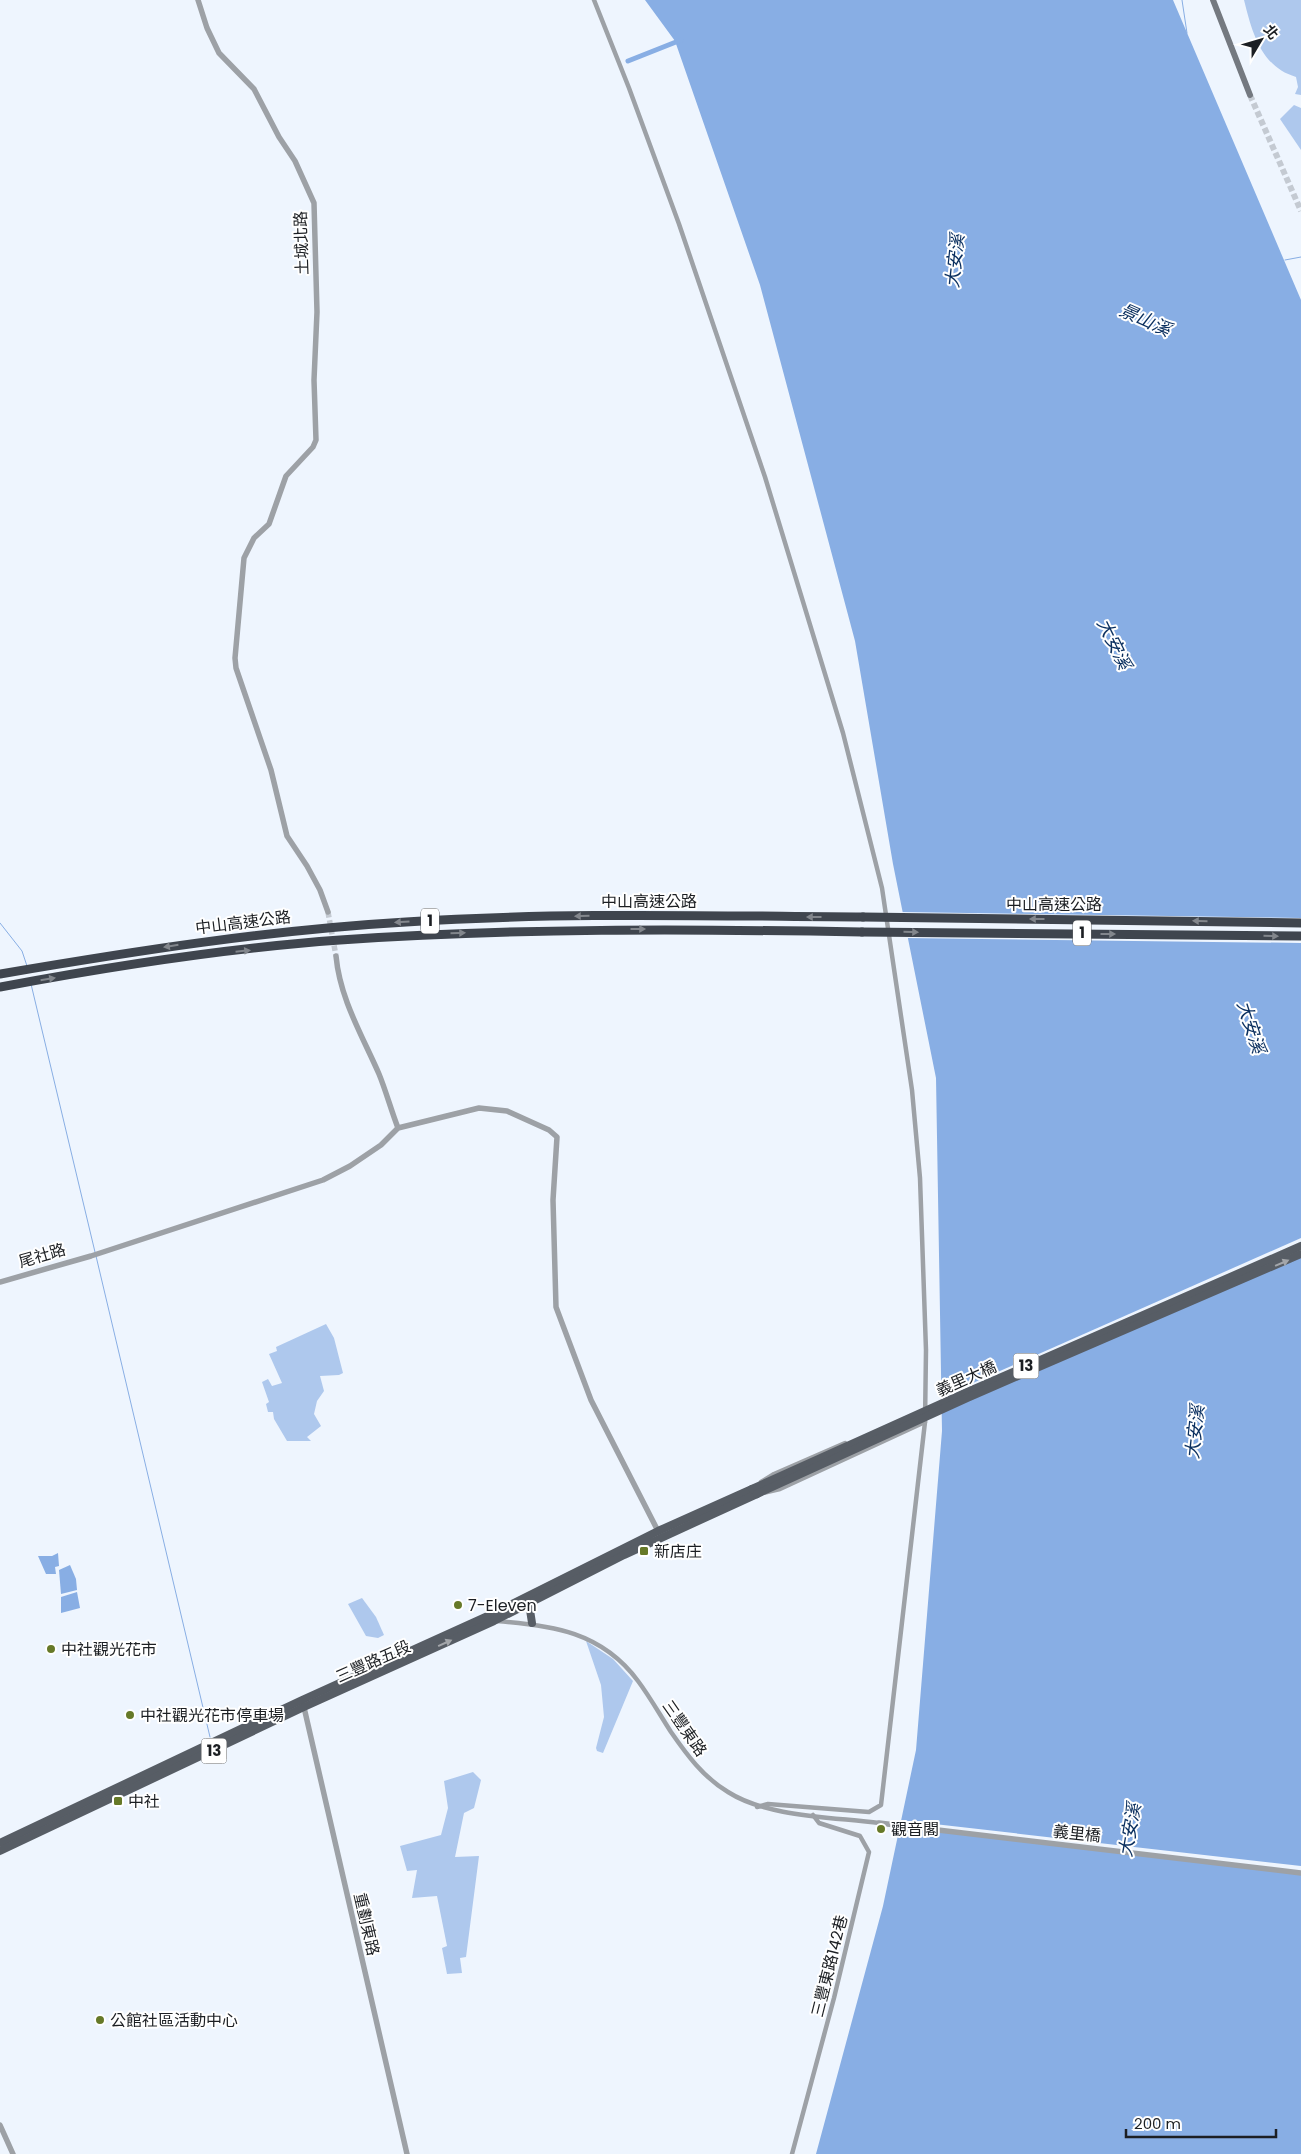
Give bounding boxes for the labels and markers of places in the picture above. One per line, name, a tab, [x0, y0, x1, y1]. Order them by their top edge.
place label: 新店庄	[654, 1540, 702, 1563]
marker: 新店庄	[638, 1545, 650, 1557]
place label: 7-Eleven	[468, 1594, 537, 1617]
marker: 7-Eleven	[452, 1599, 464, 1611]
place label: 中社觀光花市	[61, 1638, 157, 1661]
marker: 中社觀光花市	[45, 1643, 57, 1655]
place label: 中社觀光花市停車場	[140, 1704, 284, 1727]
marker: 中社觀光花市停車場	[124, 1709, 136, 1721]
place label: 中社	[128, 1790, 160, 1813]
marker: 中社	[112, 1795, 124, 1807]
place label: 觀音閣	[891, 1818, 939, 1841]
marker: 觀音閣	[875, 1823, 887, 1835]
place label: 公館社區活動中心	[110, 2009, 238, 2032]
marker: 公館社區活動中心	[94, 2014, 106, 2026]

